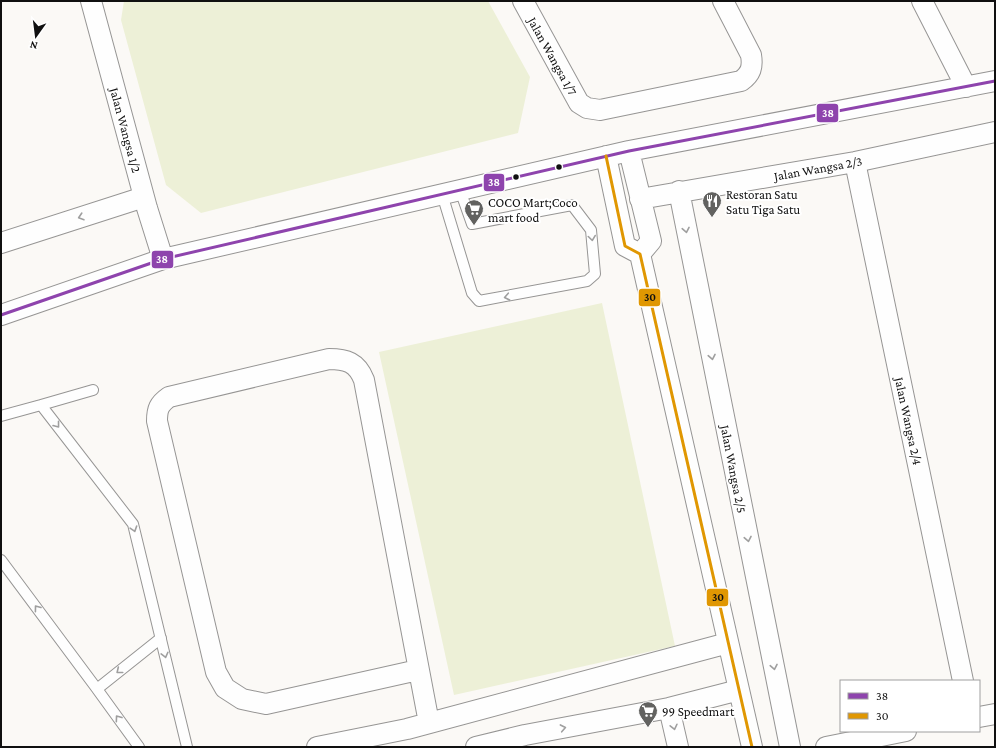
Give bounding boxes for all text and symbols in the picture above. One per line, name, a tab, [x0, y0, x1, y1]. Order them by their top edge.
street label: Jalan Wangsa 1/7	[524, 14, 580, 98]
north arrow	[16, 16, 56, 56]
text: N	[28, 39, 39, 52]
street label: Jalan Wangsa 1/2	[107, 85, 144, 174]
line badge: 38	[816, 103, 839, 123]
text: 38	[822, 107, 834, 119]
street label: Jalan Wangsa 2/3	[772, 153, 863, 184]
unlabelled marker	[554, 162, 564, 172]
unlabelled marker	[511, 172, 521, 182]
line badge: 38	[483, 173, 505, 192]
text: 38	[488, 176, 500, 188]
place label: Restoran Satu Satu Tiga Satu	[726, 187, 800, 217]
restaurant icon: Restoran Satu Satu Tiga Satu	[701, 190, 723, 218]
place label: COCO Mart;Coco mart food	[488, 195, 578, 225]
supermarket icon: COCO Mart;Coco mart food	[463, 198, 485, 226]
one-way arrow	[78, 212, 85, 221]
one-way arrow	[682, 227, 690, 233]
one-way arrow	[587, 235, 596, 241]
line badge: 38	[151, 250, 174, 269]
text: 38	[156, 253, 168, 265]
line badge: 30	[638, 288, 661, 307]
text: 30	[644, 291, 656, 303]
one-way arrow	[504, 292, 510, 301]
one-way arrow	[707, 354, 715, 360]
street label: Jalan Wangsa 2/4	[892, 375, 925, 467]
one-way arrow	[52, 421, 59, 428]
street label: Jalan Wangsa 2/5	[717, 423, 749, 514]
one-way arrow	[129, 525, 138, 532]
one-way arrow	[744, 536, 752, 543]
line badge: 30	[706, 588, 729, 607]
text: 30	[712, 591, 724, 603]
one-way arrow	[34, 606, 41, 613]
one-way arrow	[160, 651, 169, 658]
one-way arrow	[769, 664, 778, 670]
one-way arrow	[117, 667, 124, 674]
legend	[840, 680, 980, 732]
text: 38	[876, 689, 888, 703]
supermarket icon: 99 Speedmart	[637, 700, 659, 728]
place label: 99 Speedmart	[662, 704, 735, 719]
text: 30	[876, 709, 889, 723]
one-way arrow	[116, 716, 123, 723]
one-way arrow	[560, 724, 566, 732]
one-way arrow	[669, 724, 677, 730]

